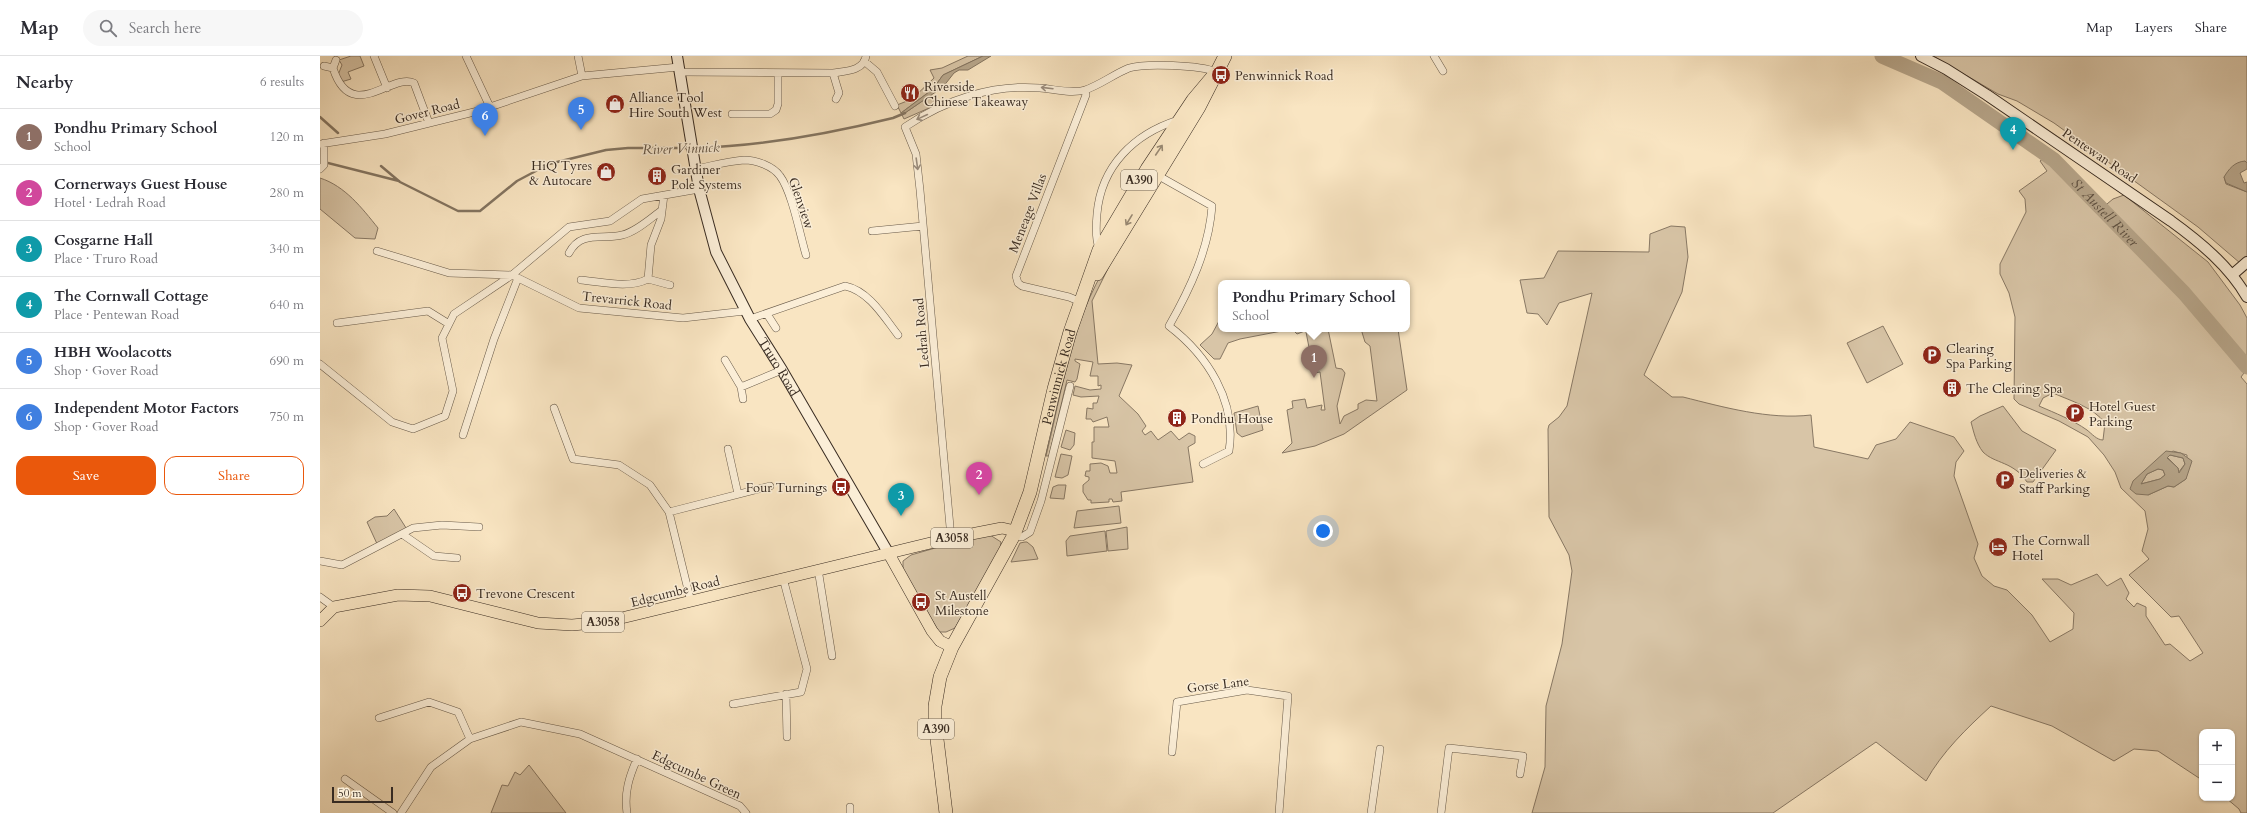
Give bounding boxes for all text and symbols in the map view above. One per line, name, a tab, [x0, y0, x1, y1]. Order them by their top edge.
search box	[83, 10, 363, 46]
text: Map	[20, 15, 59, 41]
icon: search	[97, 17, 119, 39]
text: Search here	[129, 18, 201, 38]
text: Map	[2086, 18, 2113, 37]
text: Layers	[2135, 18, 2173, 37]
text: Share	[2195, 18, 2227, 37]
bus stop icon: Penwinnick Road	[1210, 64, 1232, 86]
place label: Penwinnick Road	[1235, 67, 1334, 85]
text: Nearby	[16, 71, 73, 94]
text: 6 results	[260, 73, 304, 91]
place label: Riverside Chinese Takeaway	[924, 78, 1028, 111]
restaurant icon: Riverside Chinese Takeaway	[899, 82, 921, 104]
one-way arrow	[1041, 85, 1054, 92]
place label: Alliance Tool Hire South West	[629, 89, 722, 122]
shop icon: Alliance Tool Hire South West	[604, 93, 626, 115]
street label: Gover Road	[393, 95, 462, 129]
pin: 5	[568, 97, 594, 130]
pin: 6	[472, 103, 498, 136]
one-way arrow	[917, 114, 929, 121]
pin: 4	[2000, 117, 2026, 150]
text: Pondhu Primary School	[54, 118, 217, 138]
street label: Pentewan Road	[2059, 124, 2140, 188]
text: 1	[26, 128, 32, 146]
text: 120 m	[270, 128, 304, 146]
text: School	[54, 138, 91, 156]
water label: River Vinnick	[642, 138, 720, 159]
one-way arrow	[1155, 145, 1163, 156]
place label: HiQ Tyres & Autocare	[529, 157, 592, 190]
one-way arrow	[913, 157, 921, 170]
shop icon: HiQ Tyres & Autocare	[595, 161, 617, 183]
place label: Gardiner Pole Systems	[671, 161, 742, 194]
building icon: Gardiner Pole Systems	[646, 165, 668, 187]
road number: A390	[1121, 170, 1157, 190]
street label: Meneage Villas	[1005, 171, 1051, 256]
text: Cornerways Guest House	[54, 174, 228, 194]
water label: St Austell River	[2067, 174, 2143, 251]
street label: Glenview	[784, 175, 818, 232]
text: 2	[26, 184, 32, 202]
text: 280 m	[270, 184, 304, 202]
text: Hotel · Ledrah Road	[54, 194, 166, 212]
one-way arrow	[1125, 214, 1133, 226]
text: Cosgarne Hall	[54, 230, 153, 250]
text: 3	[26, 240, 32, 258]
text: 340 m	[270, 240, 304, 258]
text: Place · Truro Road	[54, 250, 158, 268]
popup	[1218, 280, 1410, 332]
text: The Cornwall Cottage	[54, 286, 209, 306]
street label: Trevarrick Road	[581, 287, 673, 315]
text: Pondhu Primary School	[1232, 287, 1396, 307]
text: 4	[26, 296, 32, 314]
text: 640 m	[270, 296, 304, 314]
street label: Ledrah Road	[910, 297, 934, 369]
text: Place · Pentewan Road	[54, 306, 179, 324]
text: School	[1232, 307, 1269, 325]
street label: Penwinnick Road	[1038, 327, 1080, 427]
street label: Truro Road	[754, 334, 803, 400]
place label: Clearing Spa Parking	[1946, 340, 2013, 373]
text: HBH Woolacotts	[54, 342, 172, 362]
parking icon: Clearing Spa Parking	[1921, 344, 1943, 366]
pin: 1	[1301, 345, 1327, 378]
text: 5	[26, 352, 32, 370]
text: 690 m	[270, 352, 304, 370]
text: Shop · Gover Road	[54, 362, 158, 380]
building icon: The Clearing Spa	[1941, 377, 1963, 399]
place label: The Clearing Spa	[1966, 380, 2063, 398]
text: Independent Motor Factors	[54, 398, 239, 418]
place label: Hotel Guest Parking	[2089, 398, 2156, 431]
parking icon: Hotel Guest Parking	[2064, 402, 2086, 424]
building icon: Pondhu House	[1166, 407, 1188, 429]
text: 6	[26, 408, 32, 426]
text: 750 m	[270, 408, 304, 426]
place label: Pondhu House	[1191, 410, 1273, 428]
text: Shop · Gover Road	[54, 418, 158, 436]
button: Save	[16, 456, 156, 495]
button: Share	[164, 456, 304, 495]
pin: 2	[966, 462, 992, 495]
place label: Deliveries & Staff Parking	[2019, 465, 2091, 498]
parking icon: Deliveries & Staff Parking	[1994, 469, 2016, 491]
bus stop icon: Four Turnings	[830, 476, 852, 498]
place label: Four Turnings	[746, 479, 827, 497]
pin: 3	[888, 483, 914, 516]
your location	[1313, 521, 1333, 541]
road number: A3058	[931, 528, 973, 548]
place label: The Cornwall Hotel	[2012, 532, 2091, 565]
hotel icon: The Cornwall Hotel	[1987, 536, 2009, 558]
street label: Edgcumbe Road	[629, 572, 722, 612]
bus stop icon: Trevone Crescent	[451, 582, 473, 604]
place label: Trevone Crescent	[476, 585, 575, 603]
place label: St Austell Milestone	[935, 587, 989, 620]
bus stop icon: St Austell Milestone	[910, 591, 932, 613]
road number: A3058	[582, 612, 624, 632]
street label: Gorse Lane	[1186, 672, 1250, 698]
road number: A390	[918, 719, 954, 739]
map controls	[2199, 729, 2235, 801]
button: +	[2199, 729, 2235, 765]
street label: Edgcumbe Green	[649, 746, 745, 804]
button: −	[2199, 765, 2235, 801]
scale bar	[332, 785, 393, 804]
text: 50 m	[338, 786, 362, 801]

